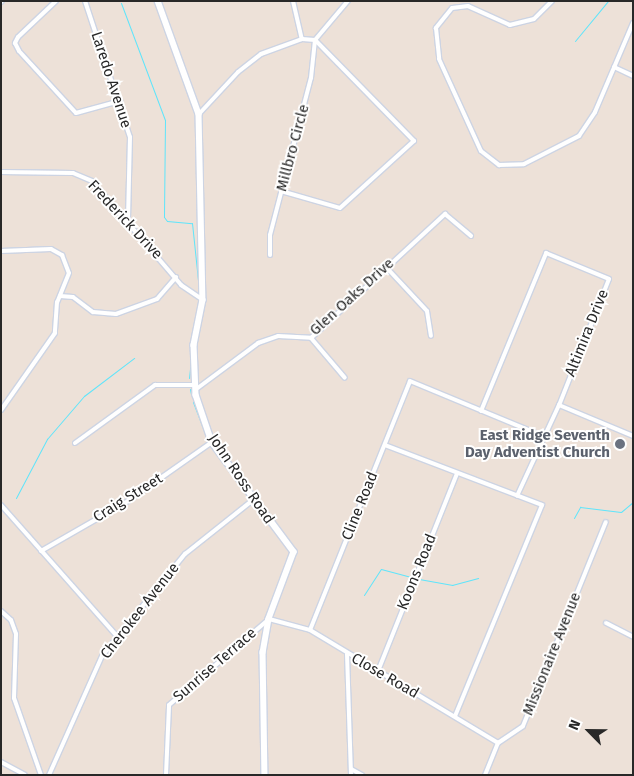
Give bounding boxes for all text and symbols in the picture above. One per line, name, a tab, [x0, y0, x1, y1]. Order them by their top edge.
street label: Laredo Avenue	[87, 29, 135, 131]
street label: Millbro Circle	[273, 103, 313, 193]
street label: Frederick Drive	[84, 177, 166, 263]
street label: Glen Oaks Drive	[306, 255, 398, 339]
street label: Altimira Drive	[561, 287, 613, 379]
place label: East Ridge Seventh Day Adventist Church	[465, 426, 610, 461]
street label: John Ross Road	[204, 430, 278, 528]
marker: East Ridge Seventh Day Adventist Church	[614, 438, 626, 450]
street label: Cline Road	[338, 469, 382, 543]
street label: Craig Street	[90, 470, 166, 526]
street label: Koons Road	[394, 531, 440, 613]
street label: Cherokee Avenue	[97, 559, 183, 663]
street label: Missionaire Avenue	[519, 590, 585, 718]
street label: Sunrise Terrace	[170, 624, 260, 706]
street label: Close Road	[348, 649, 422, 703]
north arrow	[564, 706, 614, 756]
text: N	[565, 717, 584, 733]

